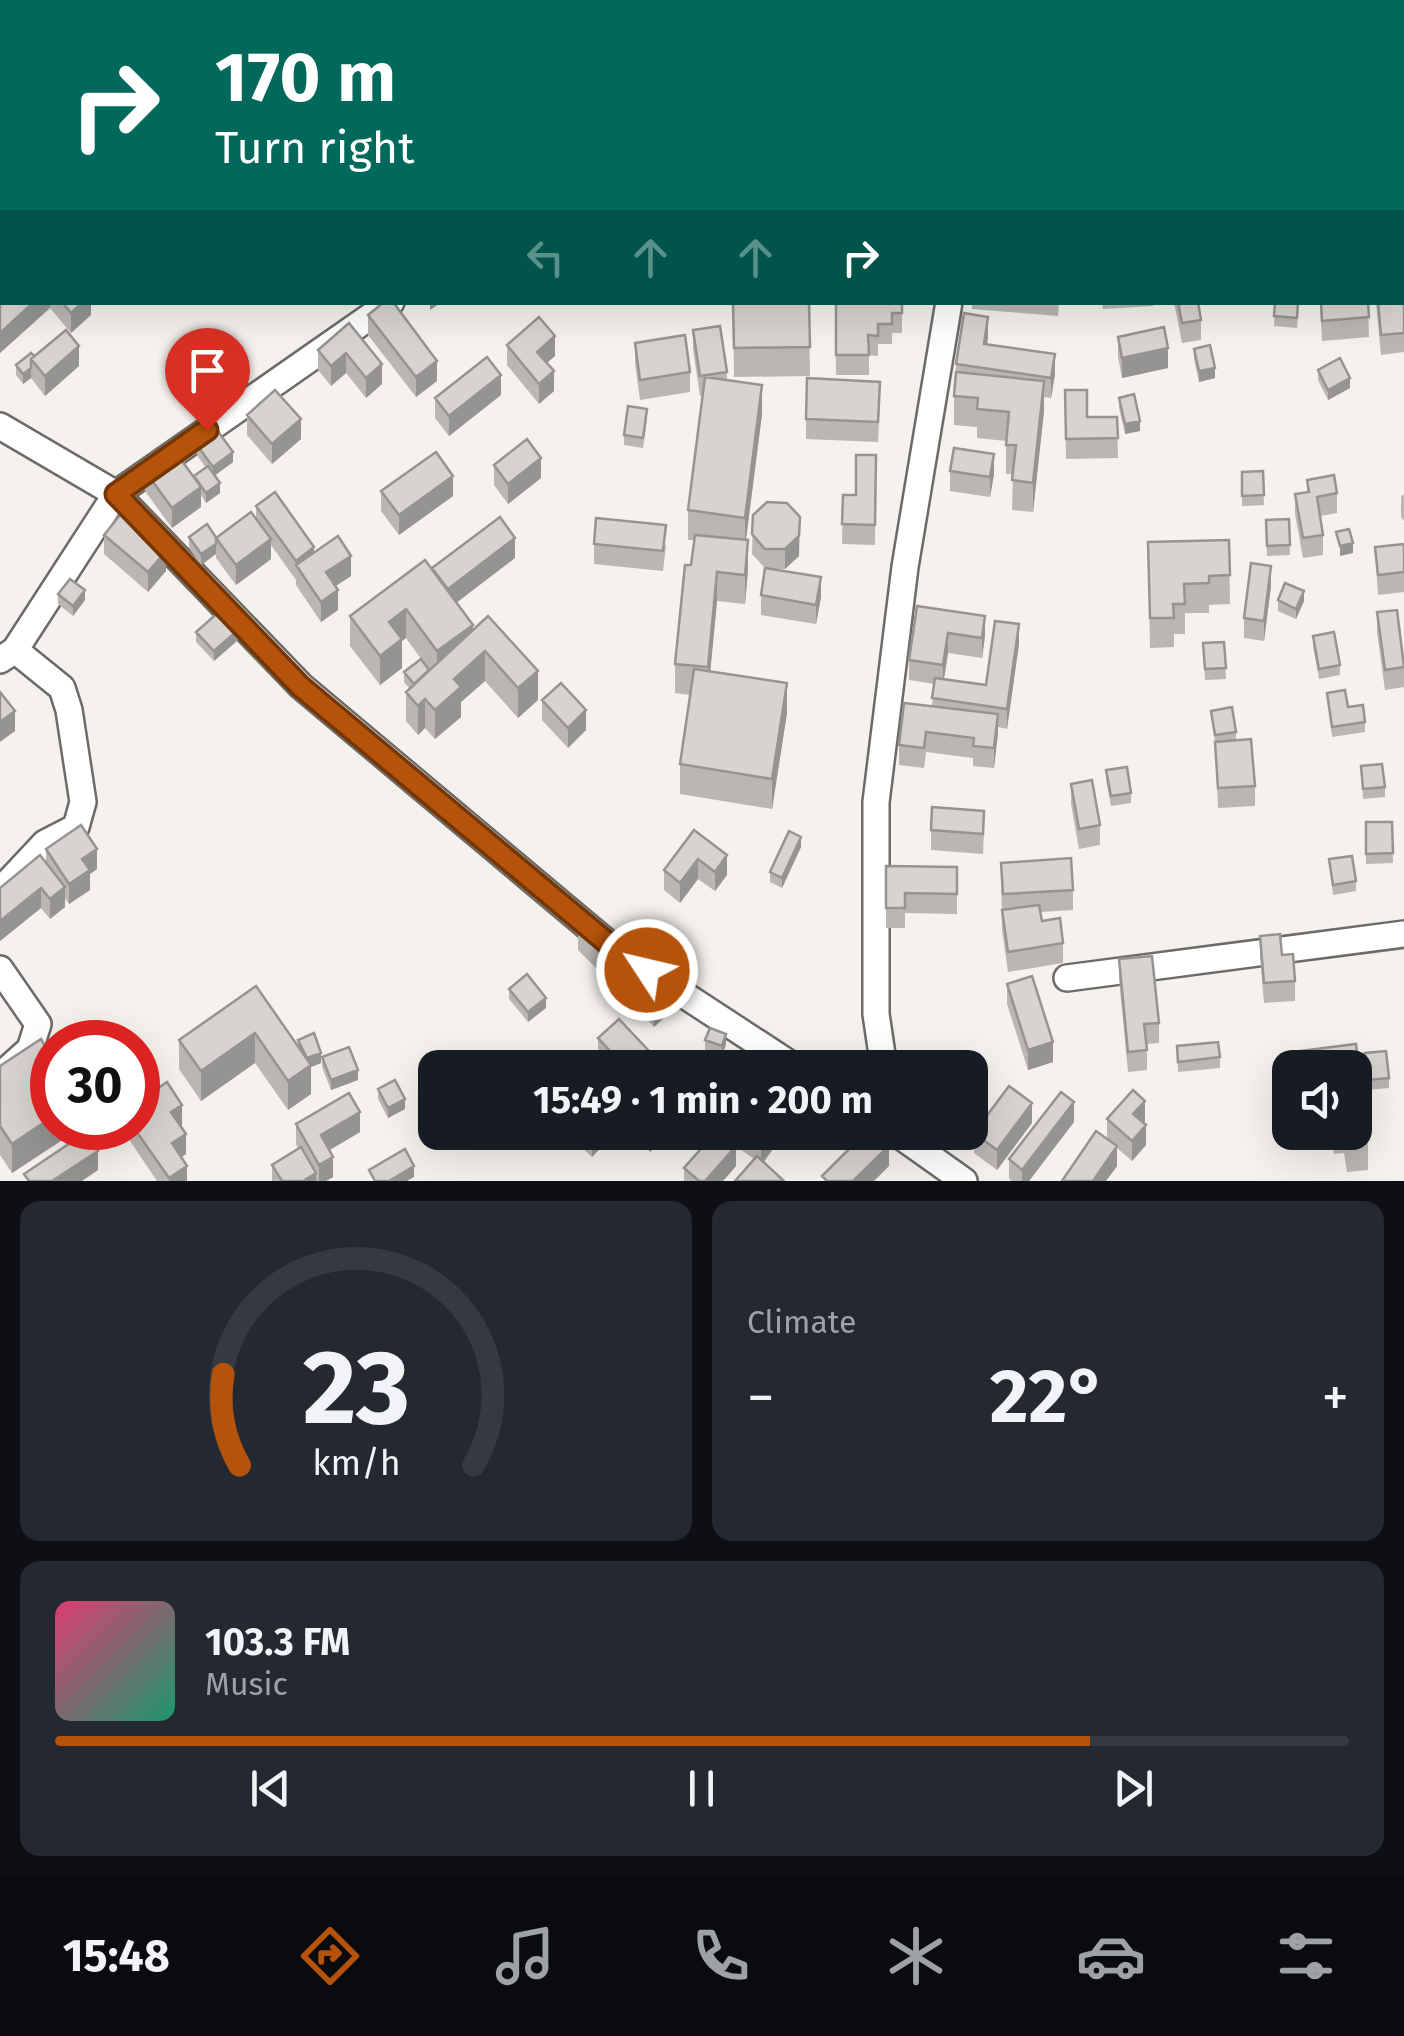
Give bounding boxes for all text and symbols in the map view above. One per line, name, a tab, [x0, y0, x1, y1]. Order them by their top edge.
text: 170 m	[215, 36, 396, 120]
icon: right	[50, 40, 180, 170]
text: Turn right	[215, 121, 414, 175]
icon: left	[518, 230, 573, 285]
icon: ahead	[623, 230, 678, 285]
icon: ahead	[728, 230, 783, 285]
icon: right	[833, 230, 888, 285]
pin	[165, 328, 250, 431]
icon: arrive	[180, 343, 235, 398]
position arrow	[595, 918, 699, 1022]
speed limit sign: 30	[30, 1020, 160, 1150]
map controls	[1272, 1050, 1372, 1150]
button: sound	[1272, 1050, 1372, 1150]
text: 15:49 · 1 min · 200 m	[533, 1077, 873, 1123]
text: Climate	[747, 1303, 856, 1341]
text: 23	[302, 1326, 410, 1451]
text: 22°	[990, 1352, 1106, 1442]
text: −	[747, 1365, 775, 1431]
text: +	[1322, 1365, 1349, 1431]
text: km/h	[312, 1442, 400, 1484]
text: 103.3 FM	[205, 1619, 350, 1665]
text: Music	[205, 1665, 288, 1703]
icon: previous	[243, 1761, 298, 1816]
icon: pause	[674, 1761, 729, 1816]
icon: next	[1106, 1761, 1161, 1816]
icon: directions	[295, 1921, 365, 1991]
icon: music	[490, 1921, 560, 1991]
icon: phone	[686, 1921, 756, 1991]
icon: climate	[881, 1921, 951, 1991]
icon: car	[1076, 1921, 1146, 1991]
icon: filters	[1271, 1921, 1341, 1991]
text: 15:48	[63, 1929, 170, 1983]

